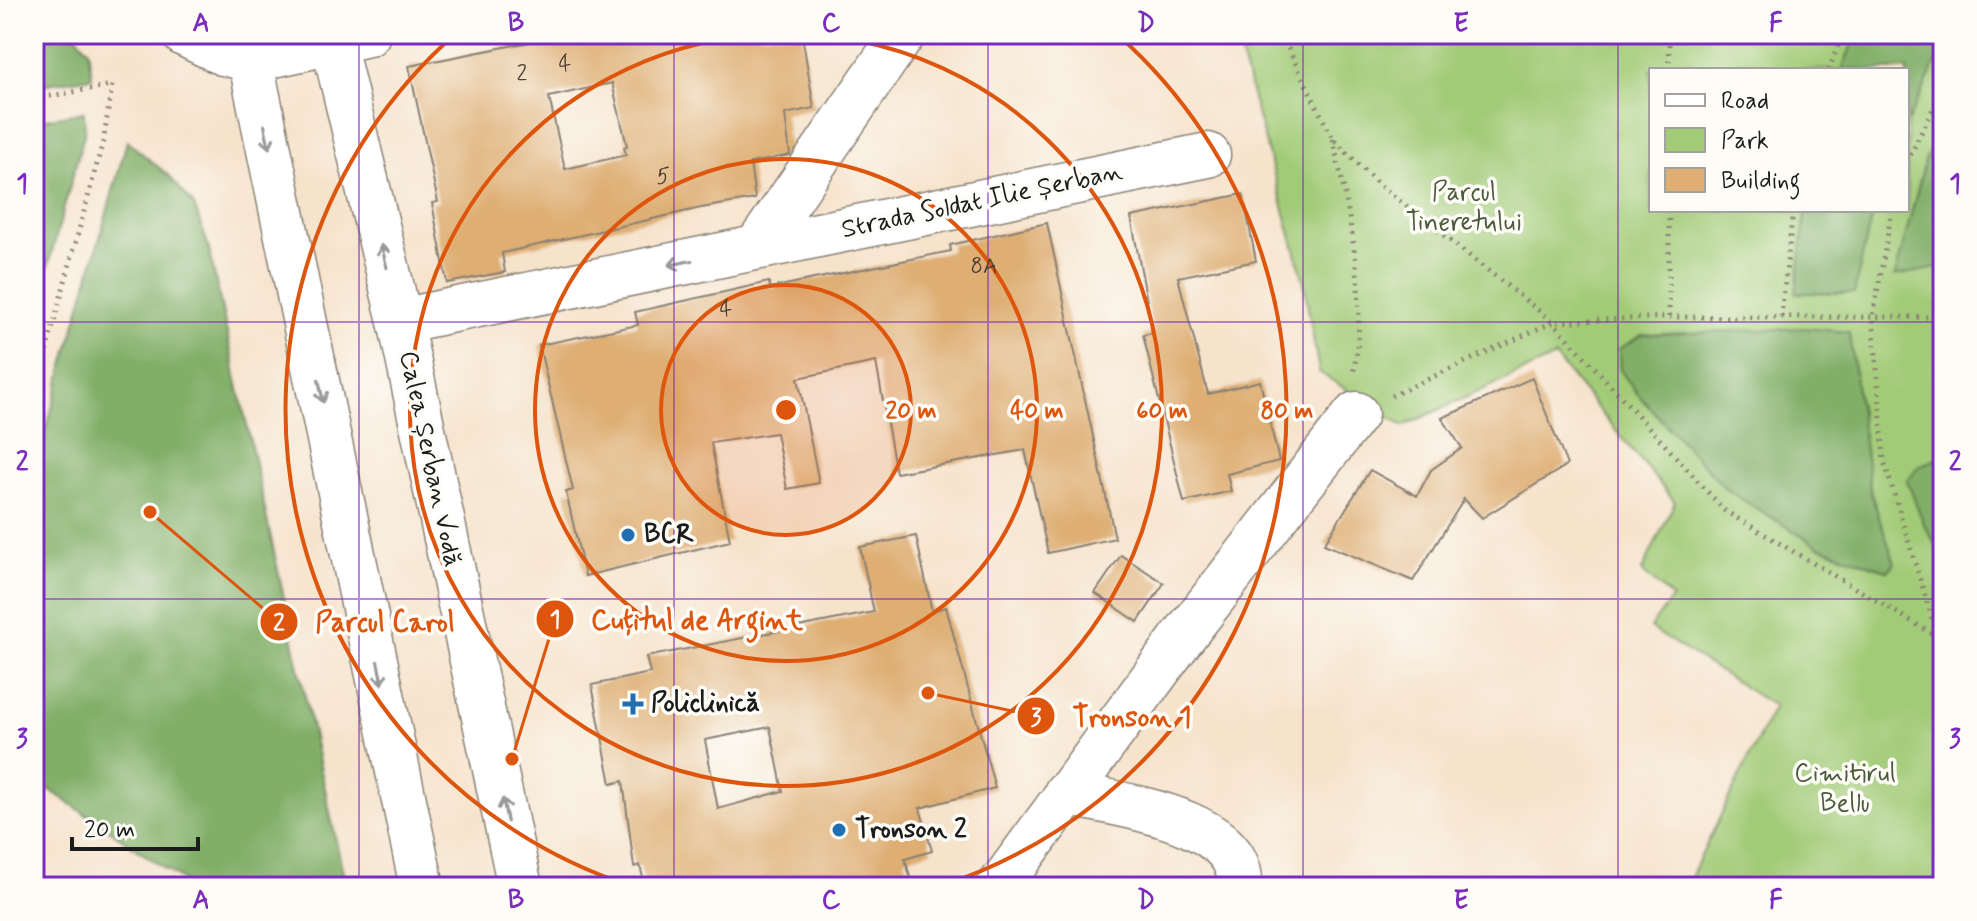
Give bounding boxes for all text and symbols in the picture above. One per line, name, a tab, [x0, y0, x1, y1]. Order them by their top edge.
text: A	[192, 7, 210, 41]
text: B	[508, 7, 524, 41]
text: C	[822, 7, 841, 41]
text: D	[1137, 7, 1155, 41]
text: E	[1453, 7, 1469, 41]
text: F	[1769, 7, 1783, 41]
house number: 4	[559, 50, 572, 78]
house number: 2	[517, 60, 528, 88]
legend	[1649, 68, 1909, 212]
text: Road	[1721, 86, 1769, 117]
one-way arrow	[260, 123, 275, 149]
text: Park	[1721, 126, 1769, 157]
street label: Strada Soldat Ilie Șerban	[838, 155, 1126, 247]
house number: 5	[656, 163, 670, 191]
text: Building	[1721, 166, 1801, 200]
text: 1	[16, 168, 28, 202]
text: 1	[1949, 168, 1961, 202]
park label: Parcul Tineretului	[1406, 176, 1522, 240]
one-way arrow	[376, 243, 391, 269]
house number: 8A	[971, 253, 997, 281]
one-way arrow	[668, 256, 694, 271]
house number: 4	[720, 295, 733, 323]
street label: Calea Șerban Vodă	[390, 348, 470, 570]
one-way arrow	[314, 378, 329, 403]
centre of rings	[772, 396, 800, 424]
text: 20 m	[885, 396, 937, 427]
text: 40 m	[1010, 396, 1064, 427]
text: 60 m	[1136, 396, 1188, 427]
text: 80 m	[1261, 396, 1313, 427]
text: 2	[16, 446, 29, 480]
text: 2	[1949, 446, 1962, 480]
place label: BCR	[644, 518, 694, 552]
marker: BCR	[619, 526, 637, 544]
callout: Cuțitul de Argint	[535, 593, 818, 645]
callout: Parcul Carol	[259, 596, 472, 648]
text: Cuțitul de Argint	[591, 603, 803, 643]
text: Parcul Carol	[315, 605, 455, 642]
text: 1	[550, 605, 560, 636]
text: 2	[273, 608, 285, 639]
one-way arrow	[373, 660, 388, 685]
place label: Policlinică	[651, 687, 760, 721]
callout: Tronson 1	[1016, 690, 1207, 742]
marker: Policlinică	[622, 693, 644, 715]
text: Tronson 1	[1072, 700, 1192, 737]
text: 3	[1031, 703, 1042, 734]
text: 3	[16, 723, 28, 757]
text: 3	[1949, 723, 1961, 757]
park label: Cimitirul Bellu	[1794, 757, 1896, 821]
one-way arrow	[497, 798, 512, 824]
scale bar	[72, 801, 198, 851]
place label: Tronson 2	[855, 813, 967, 847]
text: 20 m	[84, 815, 135, 846]
marker: Tronson 2	[830, 821, 848, 839]
text: A	[192, 884, 210, 918]
text: B	[508, 884, 524, 918]
text: C	[822, 884, 841, 918]
text: D	[1137, 884, 1155, 918]
text: E	[1453, 884, 1469, 918]
text: F	[1769, 884, 1783, 918]

